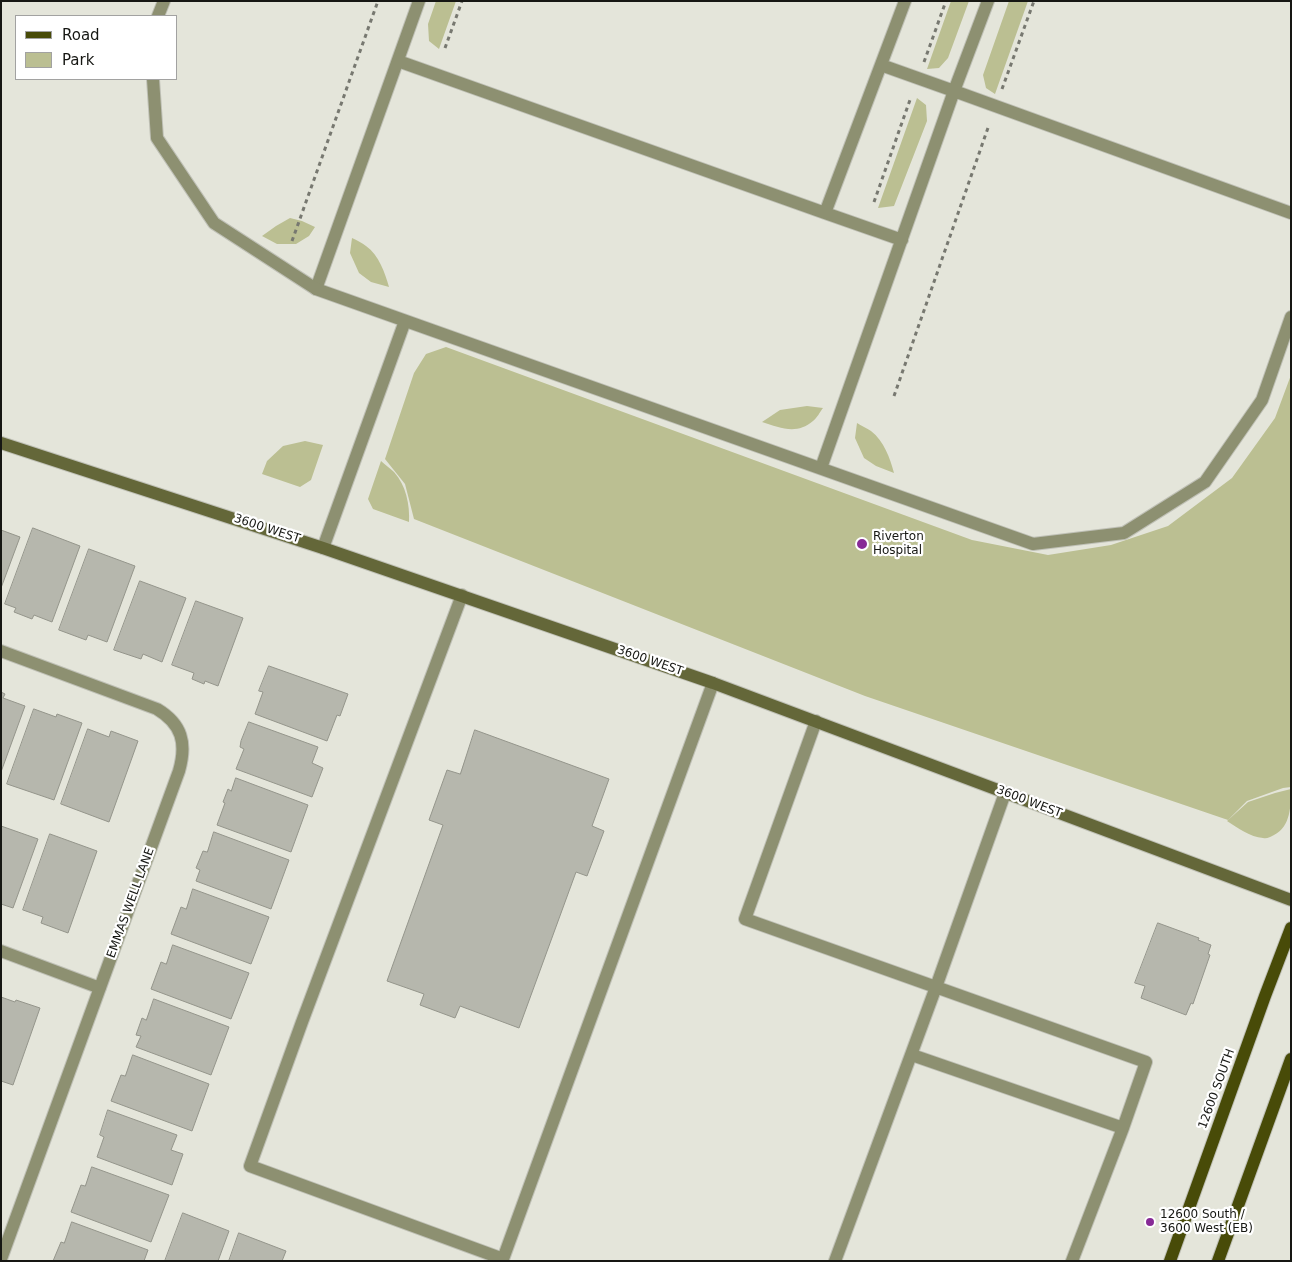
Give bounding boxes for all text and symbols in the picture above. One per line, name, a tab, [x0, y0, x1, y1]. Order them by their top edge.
legend	[15, 15, 178, 80]
text: Road	[62, 26, 100, 44]
text: Park	[62, 51, 94, 69]
street label: 3600 WEST	[232, 512, 302, 546]
place label: Riverton Hospital	[873, 530, 924, 558]
marker: Riverton Hospital	[855, 537, 869, 551]
street label: 3600 WEST	[615, 643, 685, 679]
street label: 3600 WEST	[994, 783, 1064, 821]
street label: EMMAS WELL LANE	[104, 846, 158, 960]
street label: 12600 SOUTH	[1196, 1047, 1238, 1131]
place label: 12600 South / 3600 West (EB)	[1160, 1208, 1253, 1236]
marker: 12600 South / 3600 West (EB)	[1144, 1216, 1156, 1228]

